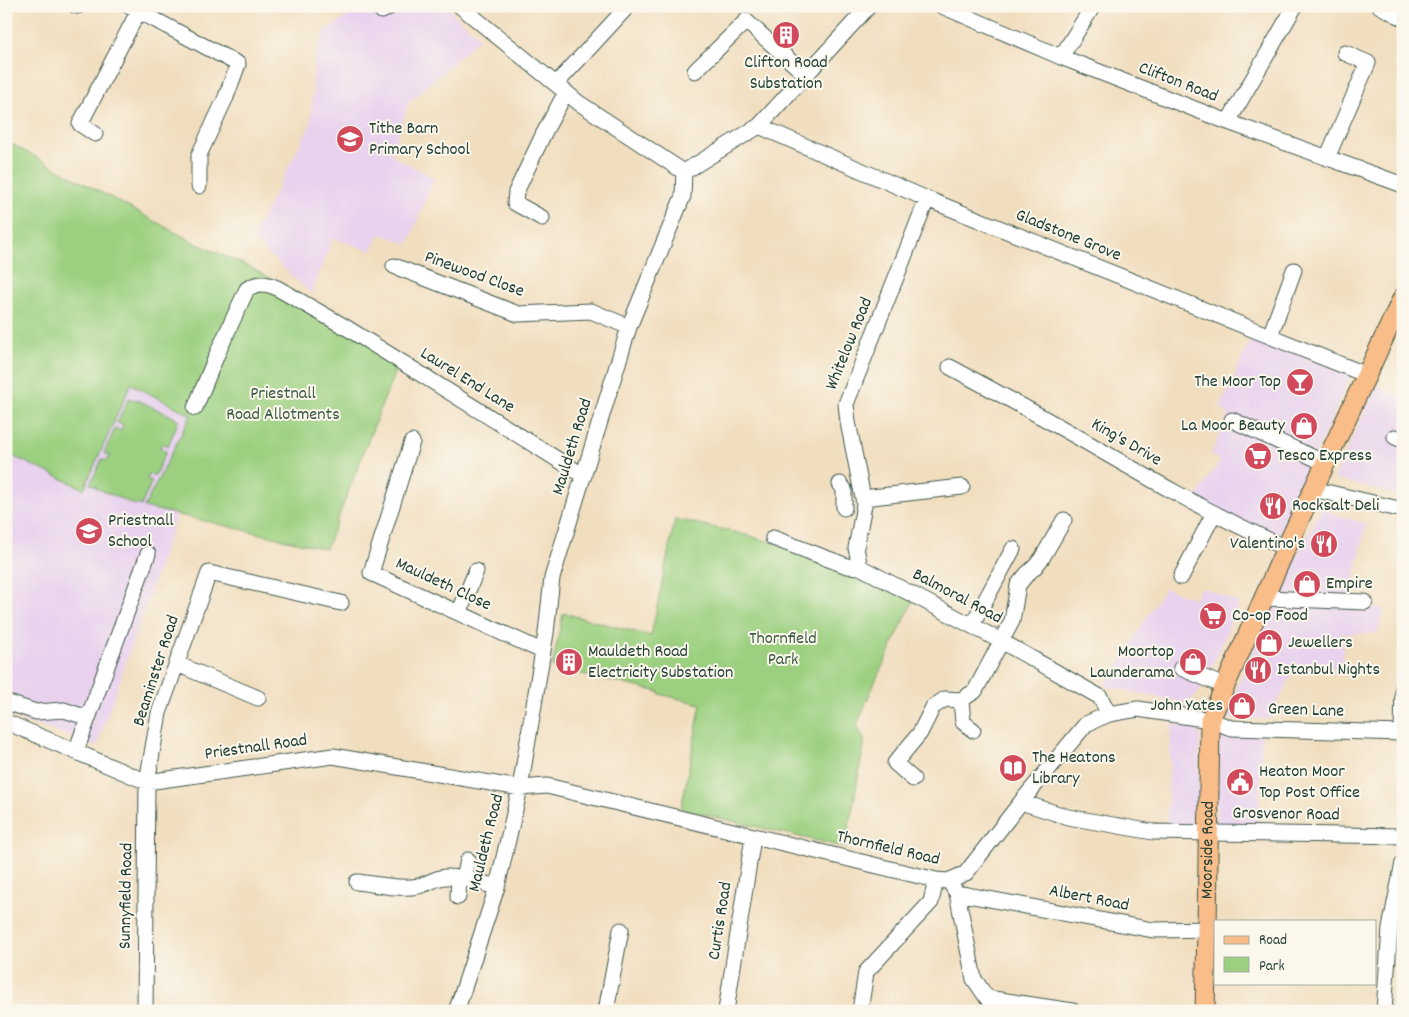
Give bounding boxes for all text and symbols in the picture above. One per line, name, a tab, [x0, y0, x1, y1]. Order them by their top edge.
building icon: Clifton Road Substation	[771, 20, 801, 50]
place label: Clifton Road Substation	[744, 51, 828, 97]
street label: Clifton Road	[1135, 56, 1221, 110]
place label: Tithe Barn Primary School	[369, 117, 470, 163]
school or university icon: Tithe Barn Primary School	[335, 124, 365, 154]
street label: Gladstone Grove	[1011, 203, 1125, 269]
street label: Pinewood Close	[421, 245, 527, 305]
street label: Whitelow Road	[820, 294, 880, 394]
street label: Laurel End Lane	[415, 342, 519, 420]
bar icon: The Moor Top	[1285, 367, 1315, 397]
place label: The Moor Top	[1194, 370, 1281, 395]
park label: Priestnall Road Allotments	[226, 382, 340, 428]
street label: Mauldeth Road	[546, 396, 600, 498]
shop icon: La Moor Beauty	[1289, 411, 1319, 441]
street label: King's Drive	[1086, 413, 1166, 473]
place label: La Moor Beauty	[1181, 414, 1286, 439]
supermarket icon: Tesco Express	[1243, 441, 1273, 471]
place label: Tesco Express	[1277, 444, 1372, 469]
restaurant icon: Rocksalt Deli	[1258, 491, 1288, 521]
place label: Rocksalt Deli	[1292, 494, 1379, 519]
place label: Priestnall School	[108, 509, 174, 555]
school or university icon: Priestnall School	[74, 516, 104, 546]
restaurant icon: Valentino's	[1309, 529, 1339, 559]
place label: Valentino's	[1230, 532, 1305, 557]
street label: Mauldeth Close	[391, 552, 495, 618]
street label: Balmoral Road	[908, 563, 1006, 631]
shop icon: Empire	[1292, 569, 1322, 599]
place label: Empire	[1326, 572, 1373, 597]
supermarket icon: Co-op Food	[1198, 601, 1228, 631]
place label: Co-op Food	[1232, 604, 1308, 629]
street label: Beaminster Road	[127, 612, 187, 730]
park label: Thornfield Park	[749, 627, 817, 673]
shop icon: Jewellers	[1254, 628, 1284, 658]
place label: Jewellers	[1288, 631, 1353, 656]
place label: Mauldeth Road Electricity Substation	[588, 640, 733, 686]
place label: Moortop Launderama	[1090, 640, 1175, 686]
building icon: Mauldeth Road Electricity Substation	[554, 647, 584, 677]
shop icon: Moortop Launderama	[1178, 647, 1208, 677]
restaurant icon: Istanbul Nights	[1243, 655, 1273, 685]
place label: Istanbul Nights	[1277, 658, 1380, 683]
shop icon: John Yates	[1227, 691, 1257, 721]
place label: John Yates	[1151, 694, 1223, 719]
street label: Green Lane	[1268, 697, 1345, 725]
street label: Priestnall Road	[203, 728, 309, 768]
place label: The Heatons Library	[1032, 746, 1116, 792]
library icon: The Heatons Library	[998, 753, 1028, 783]
place label: Heaton Moor Top Post Office	[1259, 760, 1360, 806]
public building icon: Heaton Moor Top Post Office	[1225, 767, 1255, 797]
street label: Mauldeth Road	[463, 791, 511, 895]
street label: Moorside Road	[1195, 801, 1221, 899]
street label: Grosvenor Road	[1232, 802, 1340, 828]
street label: Thornfield Road	[834, 825, 942, 873]
street label: Sunnyfield Road	[114, 843, 140, 949]
street label: Albert Road	[1047, 879, 1131, 919]
street label: Curtis Road	[703, 880, 739, 962]
legend	[1214, 920, 1376, 984]
text: Road	[1259, 930, 1287, 952]
text: Park	[1259, 956, 1285, 978]

